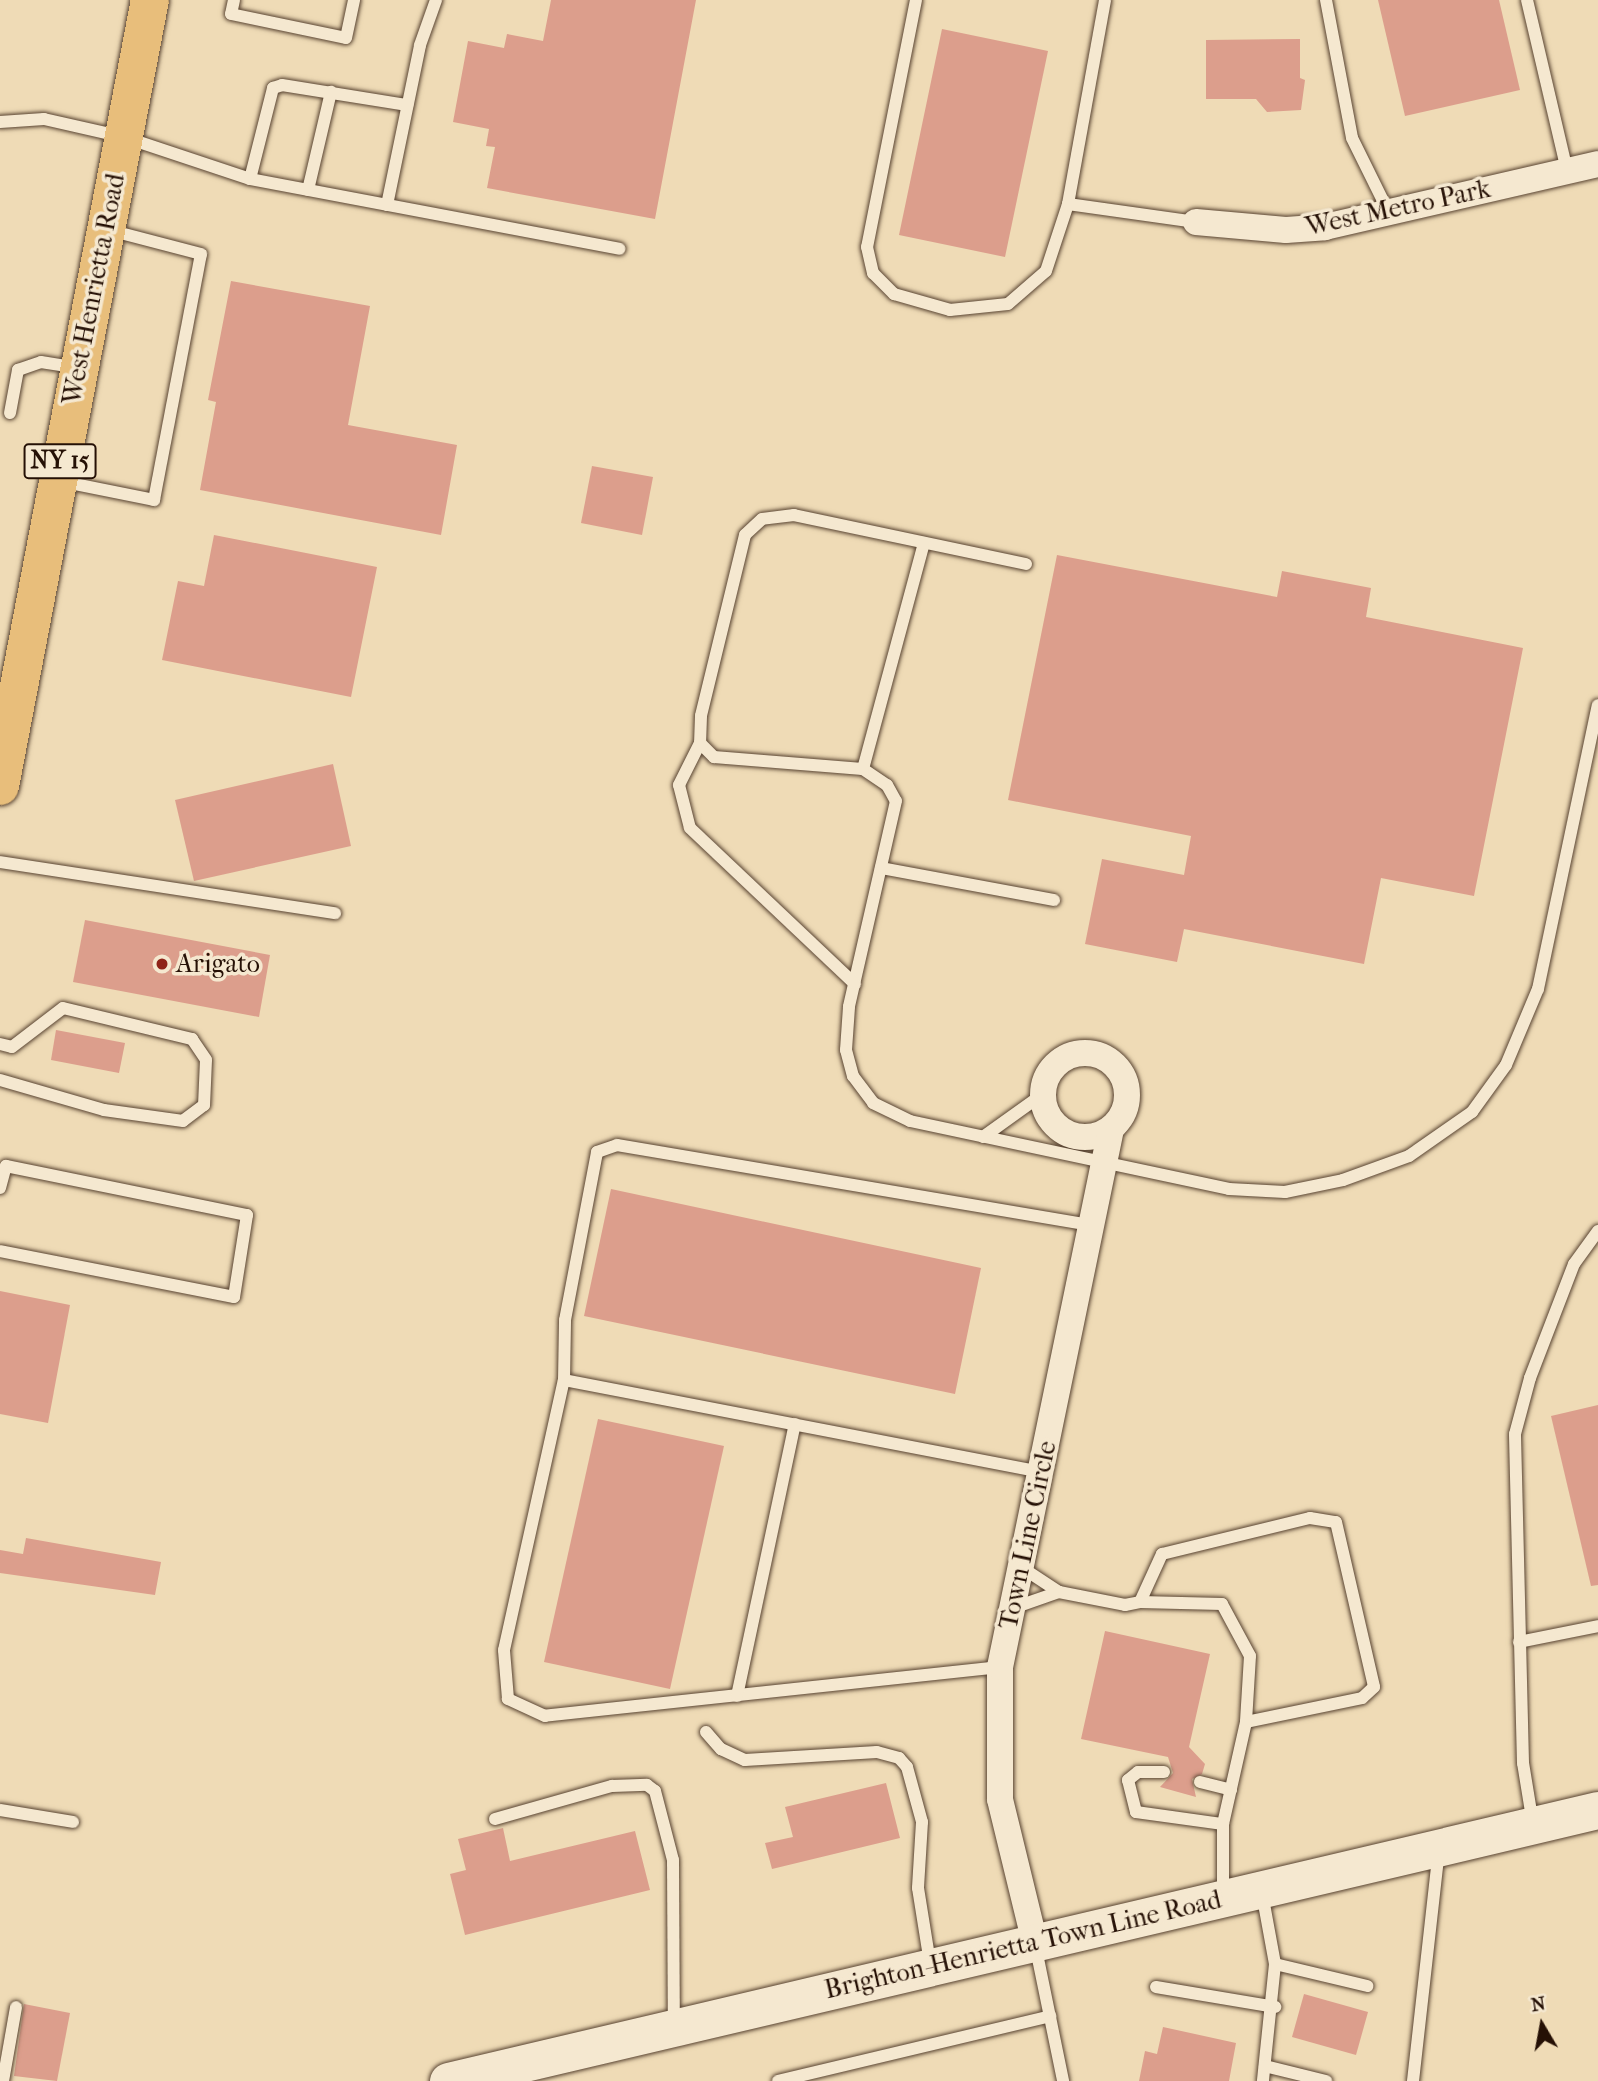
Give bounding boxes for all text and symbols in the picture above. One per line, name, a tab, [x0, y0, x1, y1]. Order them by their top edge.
street label: West Henrietta Road	[56, 171, 132, 407]
street label: West Metro Park	[1303, 173, 1493, 243]
road number: NY 15	[23, 440, 97, 482]
place label: Arigato	[176, 948, 260, 980]
marker: Arigato	[154, 956, 170, 972]
street label: Town Line Circle	[993, 1438, 1063, 1632]
street label: Brighton-Henrietta Town Line Road	[822, 1884, 1224, 2006]
north arrow	[1507, 1990, 1577, 2060]
text: N	[1529, 1992, 1547, 2016]

